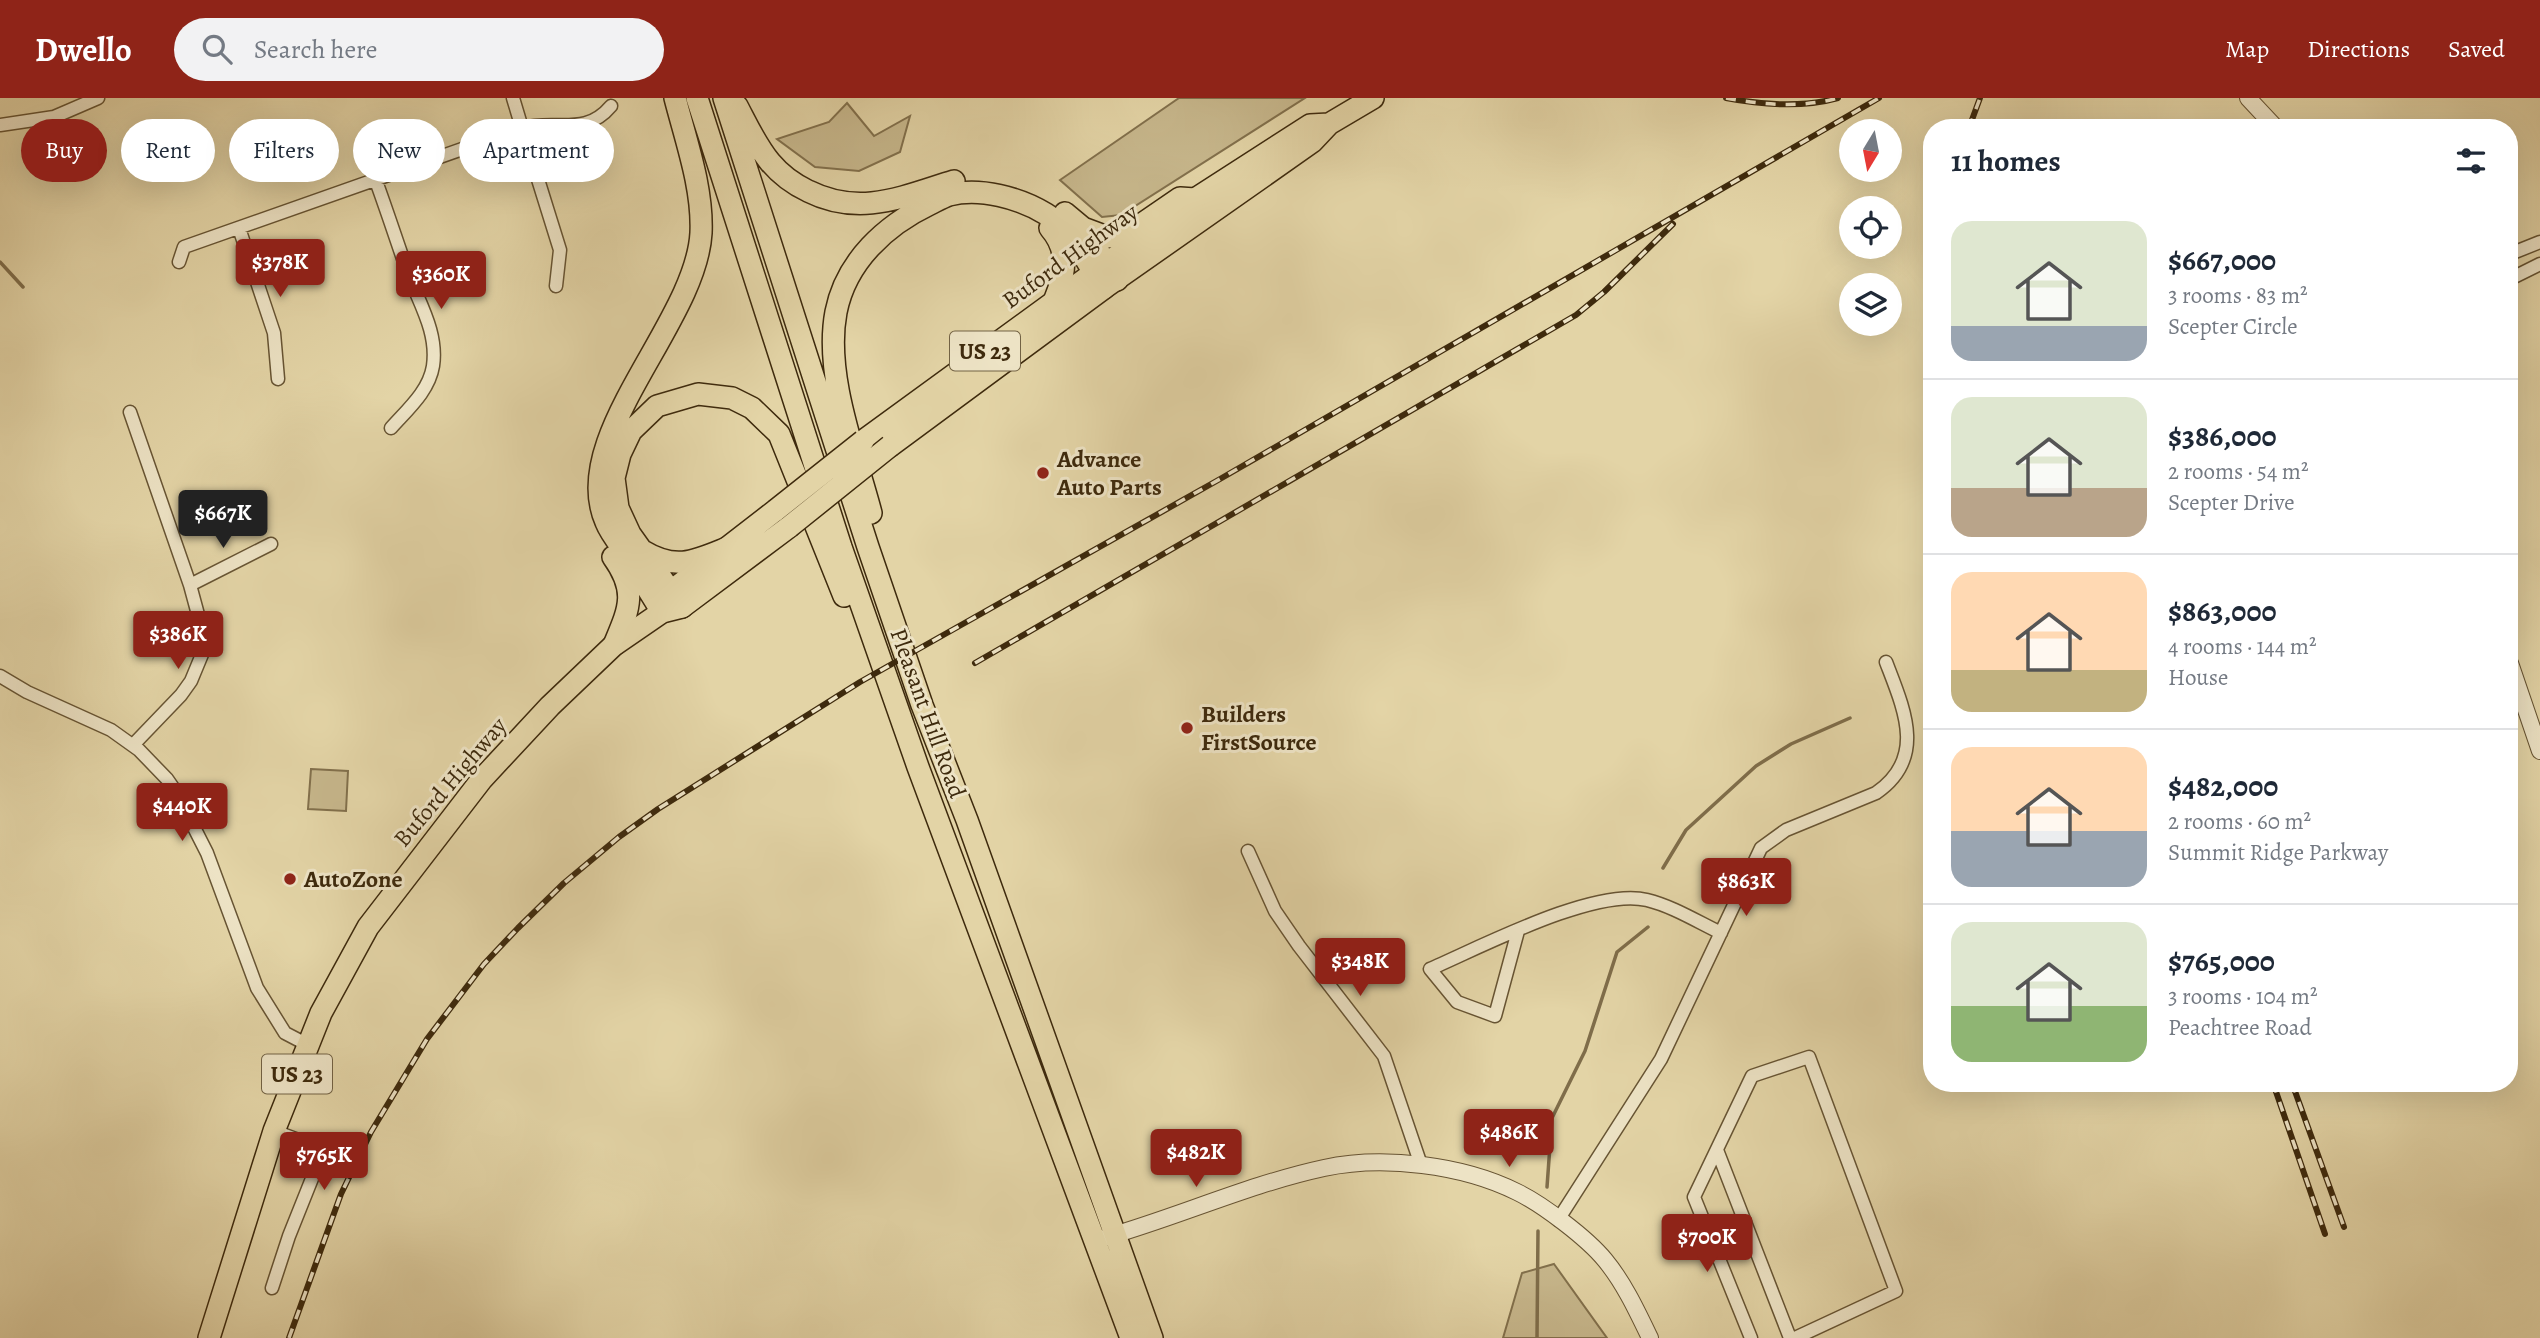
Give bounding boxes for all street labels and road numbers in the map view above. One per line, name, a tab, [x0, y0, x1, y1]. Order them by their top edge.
street label: Buford Highway	[996, 196, 1144, 316]
road number: US 23	[950, 332, 1020, 370]
street label: Pleasant Hill Road	[882, 624, 974, 803]
street label: Buford Highway	[386, 710, 514, 854]
road number: US 23	[262, 1054, 332, 1093]

